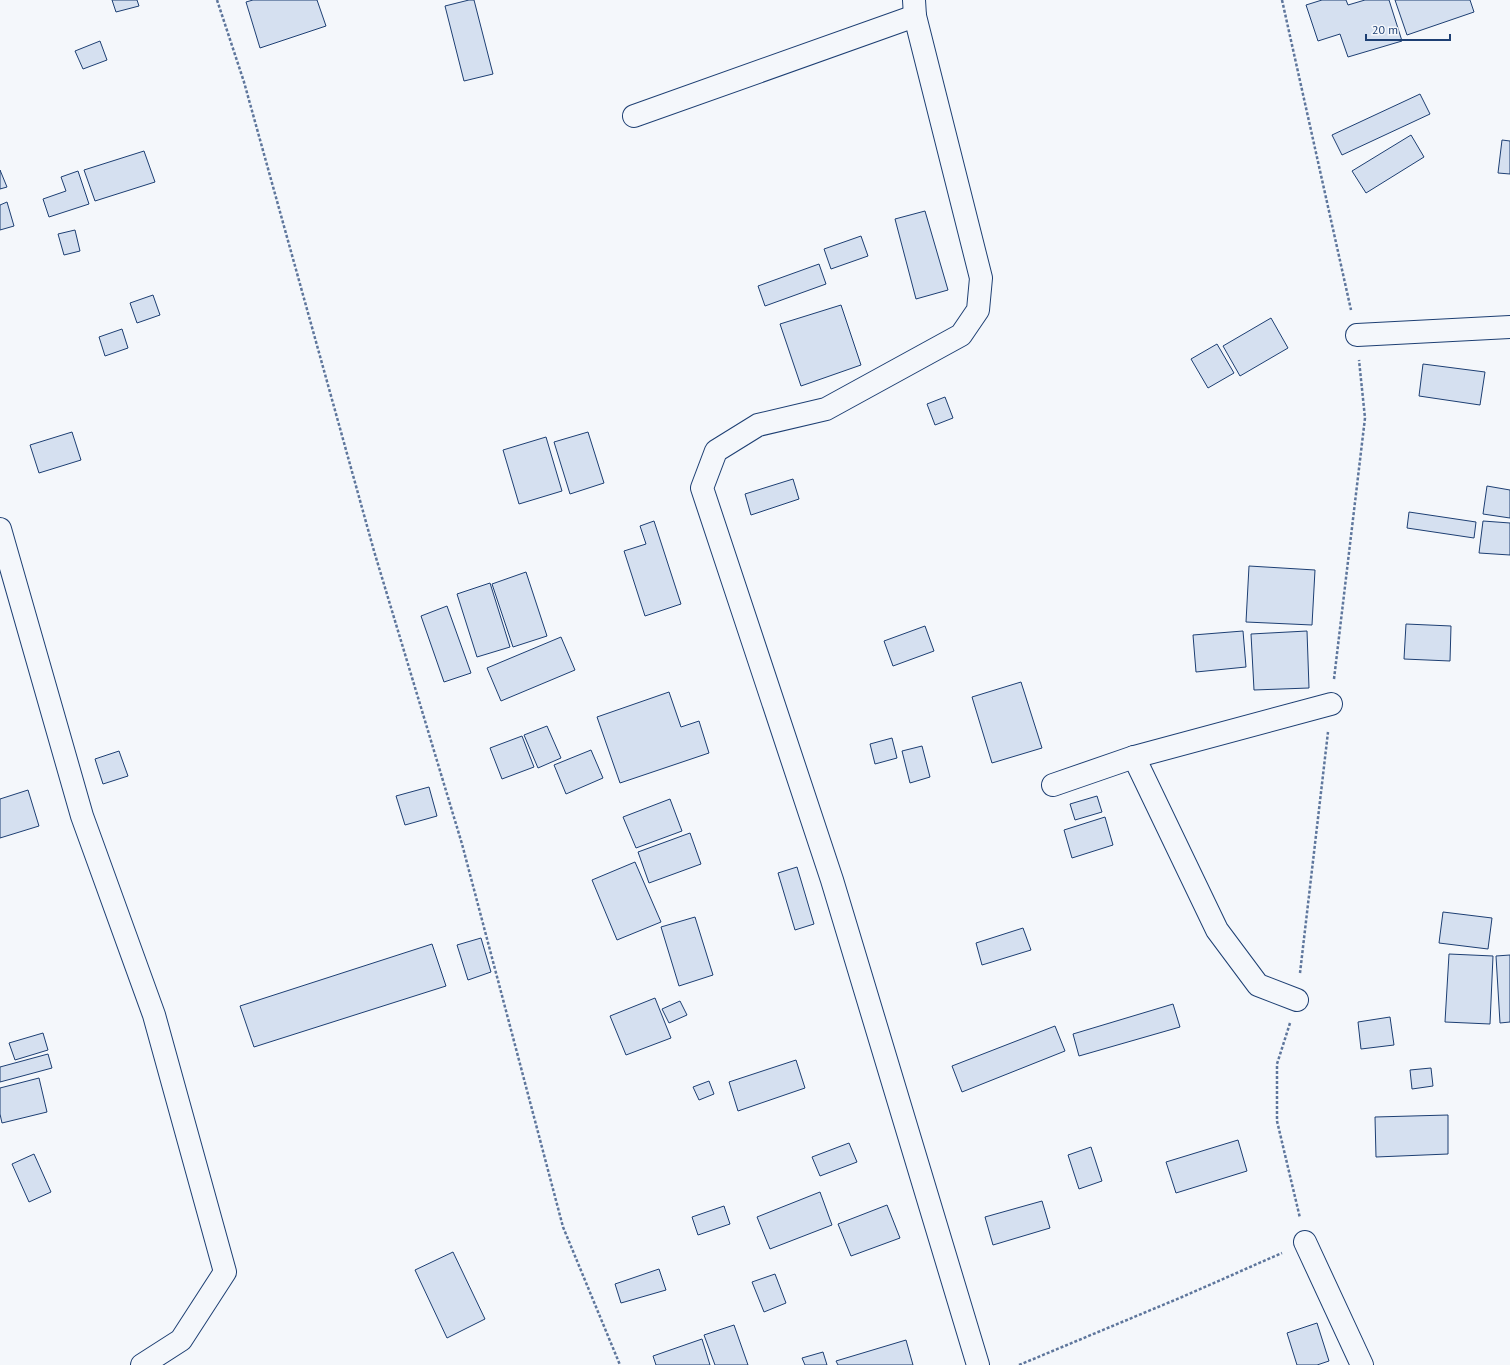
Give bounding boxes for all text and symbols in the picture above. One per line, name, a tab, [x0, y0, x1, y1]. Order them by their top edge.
scale bar	[1366, 16, 1450, 42]
text: 20 m	[1372, 22, 1398, 37]

